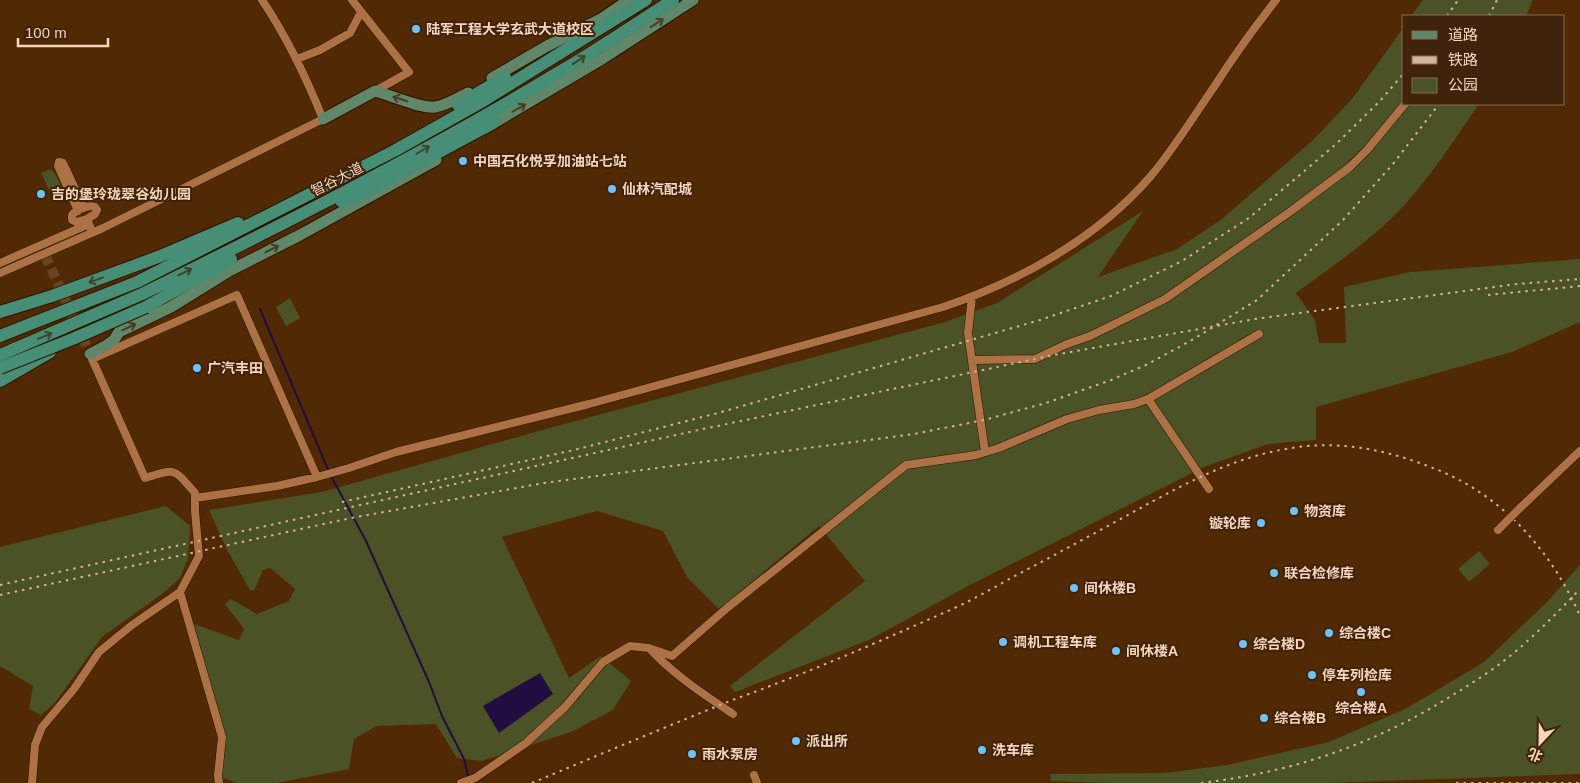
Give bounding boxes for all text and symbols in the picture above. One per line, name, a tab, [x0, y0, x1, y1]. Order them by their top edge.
scale bar	[18, 15, 108, 47]
legend	[1402, 15, 1565, 105]
one-way arrow	[650, 18, 664, 28]
place label: 陆军工程大学玄武大道校区	[426, 21, 594, 37]
marker: 陆军工程大学玄武大道校区	[410, 23, 422, 35]
text: 100 m	[25, 24, 67, 41]
text: 道路	[1448, 26, 1478, 43]
text: 铁路	[1448, 51, 1478, 68]
one-way arrow	[572, 54, 586, 64]
text: 公园	[1448, 76, 1478, 93]
one-way arrow	[392, 93, 408, 103]
one-way arrow	[511, 102, 525, 112]
one-way arrow	[416, 144, 430, 154]
place label: 中国石化悦孚加油站七站	[473, 153, 627, 169]
marker: 中国石化悦孚加油站七站	[457, 155, 469, 167]
street label: 智谷大道	[308, 159, 366, 199]
place label: 仙林汽配城	[622, 181, 692, 197]
marker: 仙林汽配城	[606, 183, 618, 195]
place label: 吉的堡玲珑翠谷幼儿园	[51, 186, 191, 202]
marker: 吉的堡玲珑翠谷幼儿园	[35, 188, 47, 200]
one-way arrow	[264, 244, 278, 254]
one-way arrow	[178, 267, 193, 277]
one-way arrow	[89, 276, 104, 285]
one-way arrow	[121, 322, 136, 331]
one-way arrow	[37, 330, 52, 340]
place label: 广汽丰田	[207, 360, 263, 376]
marker: 广汽丰田	[191, 362, 203, 374]
place label: 物资库	[1304, 503, 1346, 519]
marker: 物资库	[1288, 505, 1300, 517]
place label: 镟轮库	[1209, 515, 1251, 531]
marker: 镟轮库	[1255, 517, 1267, 529]
place label: 联合检修库	[1284, 565, 1354, 581]
marker: 联合检修库	[1268, 567, 1280, 579]
place label: 间休楼B	[1084, 580, 1136, 596]
marker: 间休楼B	[1068, 582, 1080, 594]
place label: 综合楼C	[1339, 625, 1391, 641]
marker: 综合楼C	[1323, 627, 1335, 639]
place label: 调机工程车库	[1013, 634, 1097, 650]
marker: 调机工程车库	[997, 636, 1009, 648]
place label: 综合楼D	[1253, 636, 1305, 652]
marker: 综合楼D	[1237, 638, 1249, 650]
place label: 间休楼A	[1126, 643, 1178, 659]
marker: 间休楼A	[1110, 645, 1122, 657]
place label: 停车列检库	[1322, 667, 1392, 683]
marker: 停车列检库	[1306, 669, 1318, 681]
marker: 综合楼A	[1355, 686, 1367, 698]
place label: 综合楼A	[1335, 700, 1387, 716]
place label: 综合楼B	[1274, 710, 1326, 726]
marker: 综合楼B	[1258, 712, 1270, 724]
north arrow	[1515, 718, 1565, 768]
place label: 派出所	[806, 733, 848, 749]
marker: 派出所	[790, 735, 802, 747]
place label: 洗车库	[992, 742, 1034, 758]
marker: 洗车库	[976, 744, 988, 756]
text: 北	[1526, 745, 1545, 765]
place label: 雨水泵房	[702, 746, 758, 762]
marker: 雨水泵房	[686, 748, 698, 760]

